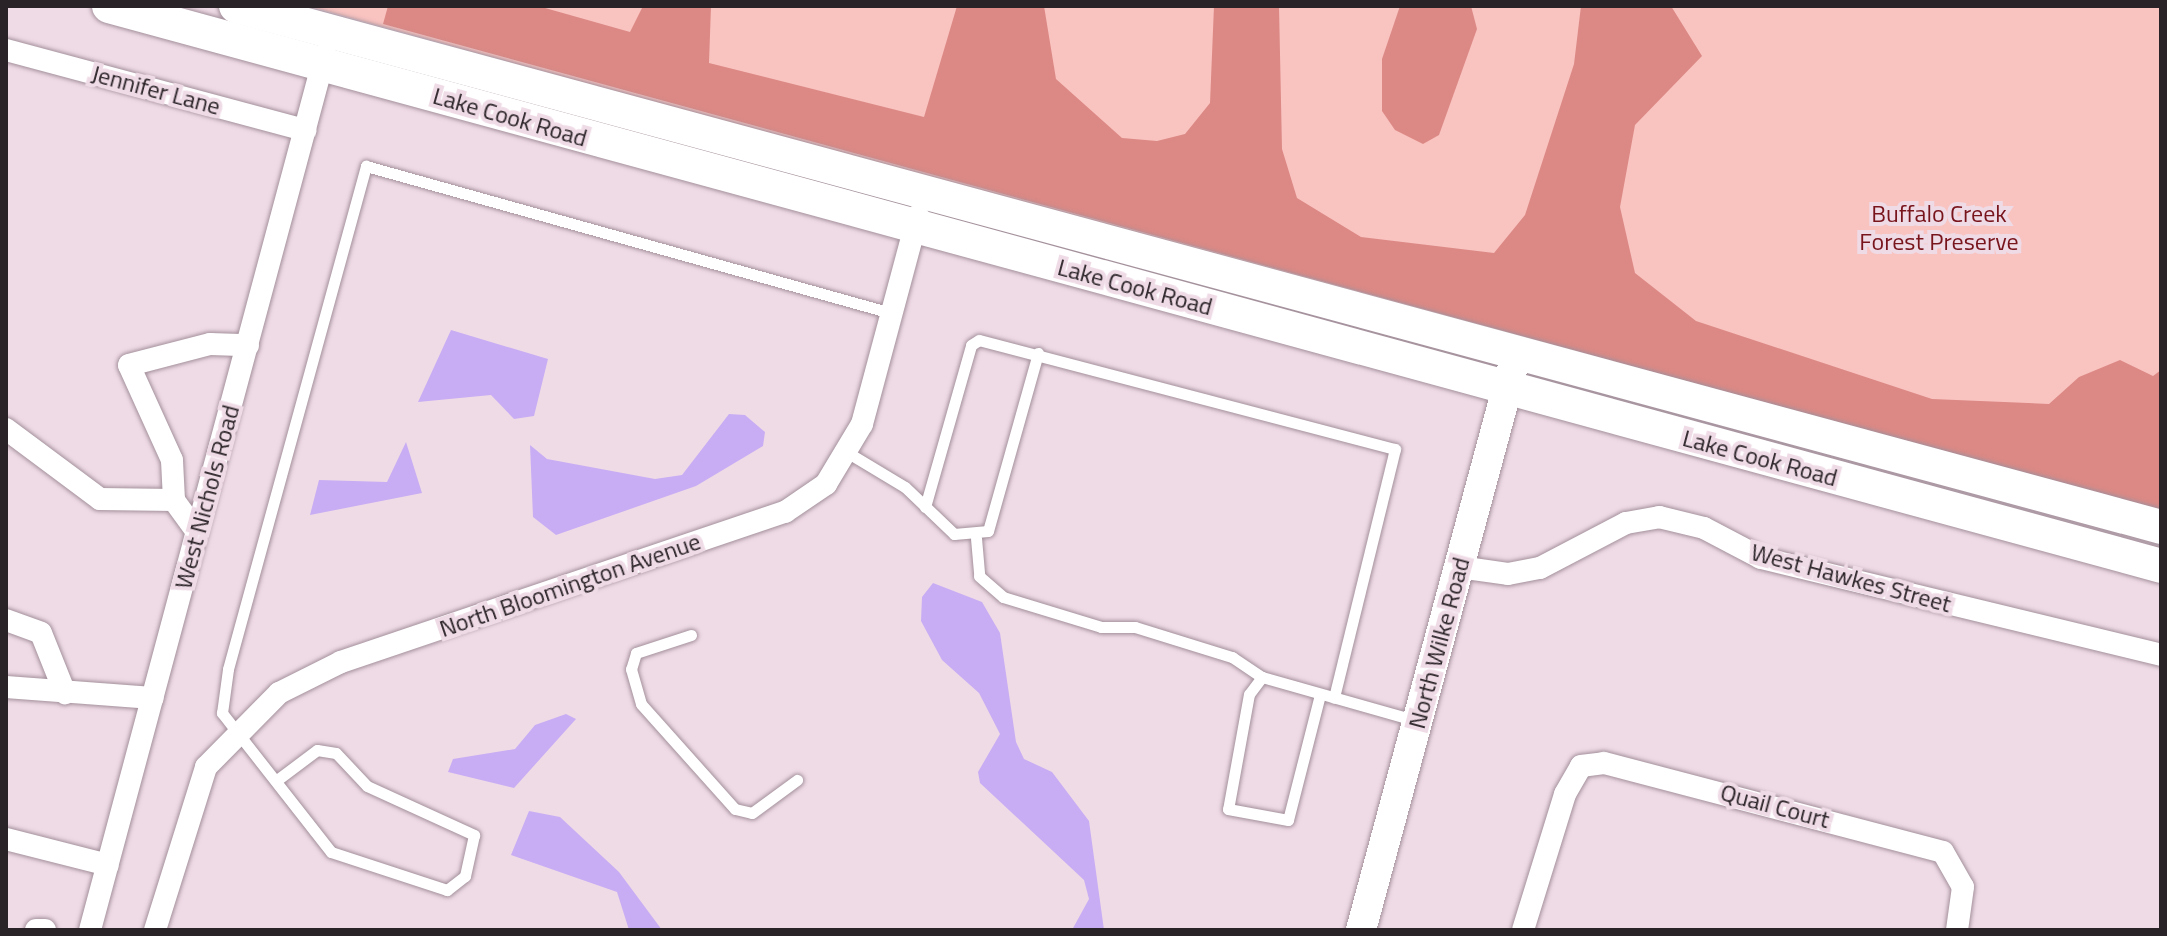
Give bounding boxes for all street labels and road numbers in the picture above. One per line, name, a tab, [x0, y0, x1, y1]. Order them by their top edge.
street label: Jennifer Lane	[89, 59, 223, 121]
street label: Lake Cook Road	[430, 81, 590, 153]
street label: Lake Cook Road	[1054, 253, 1216, 321]
street label: West Nichols Road	[169, 402, 245, 592]
street label: Lake Cook Road	[1679, 424, 1841, 492]
street label: North Bloomington Avenue	[436, 527, 704, 643]
street label: West Hawkes Street	[1748, 537, 1954, 619]
street label: North Wilke Road	[1402, 554, 1476, 732]
street label: Quail Court	[1717, 778, 1833, 834]

